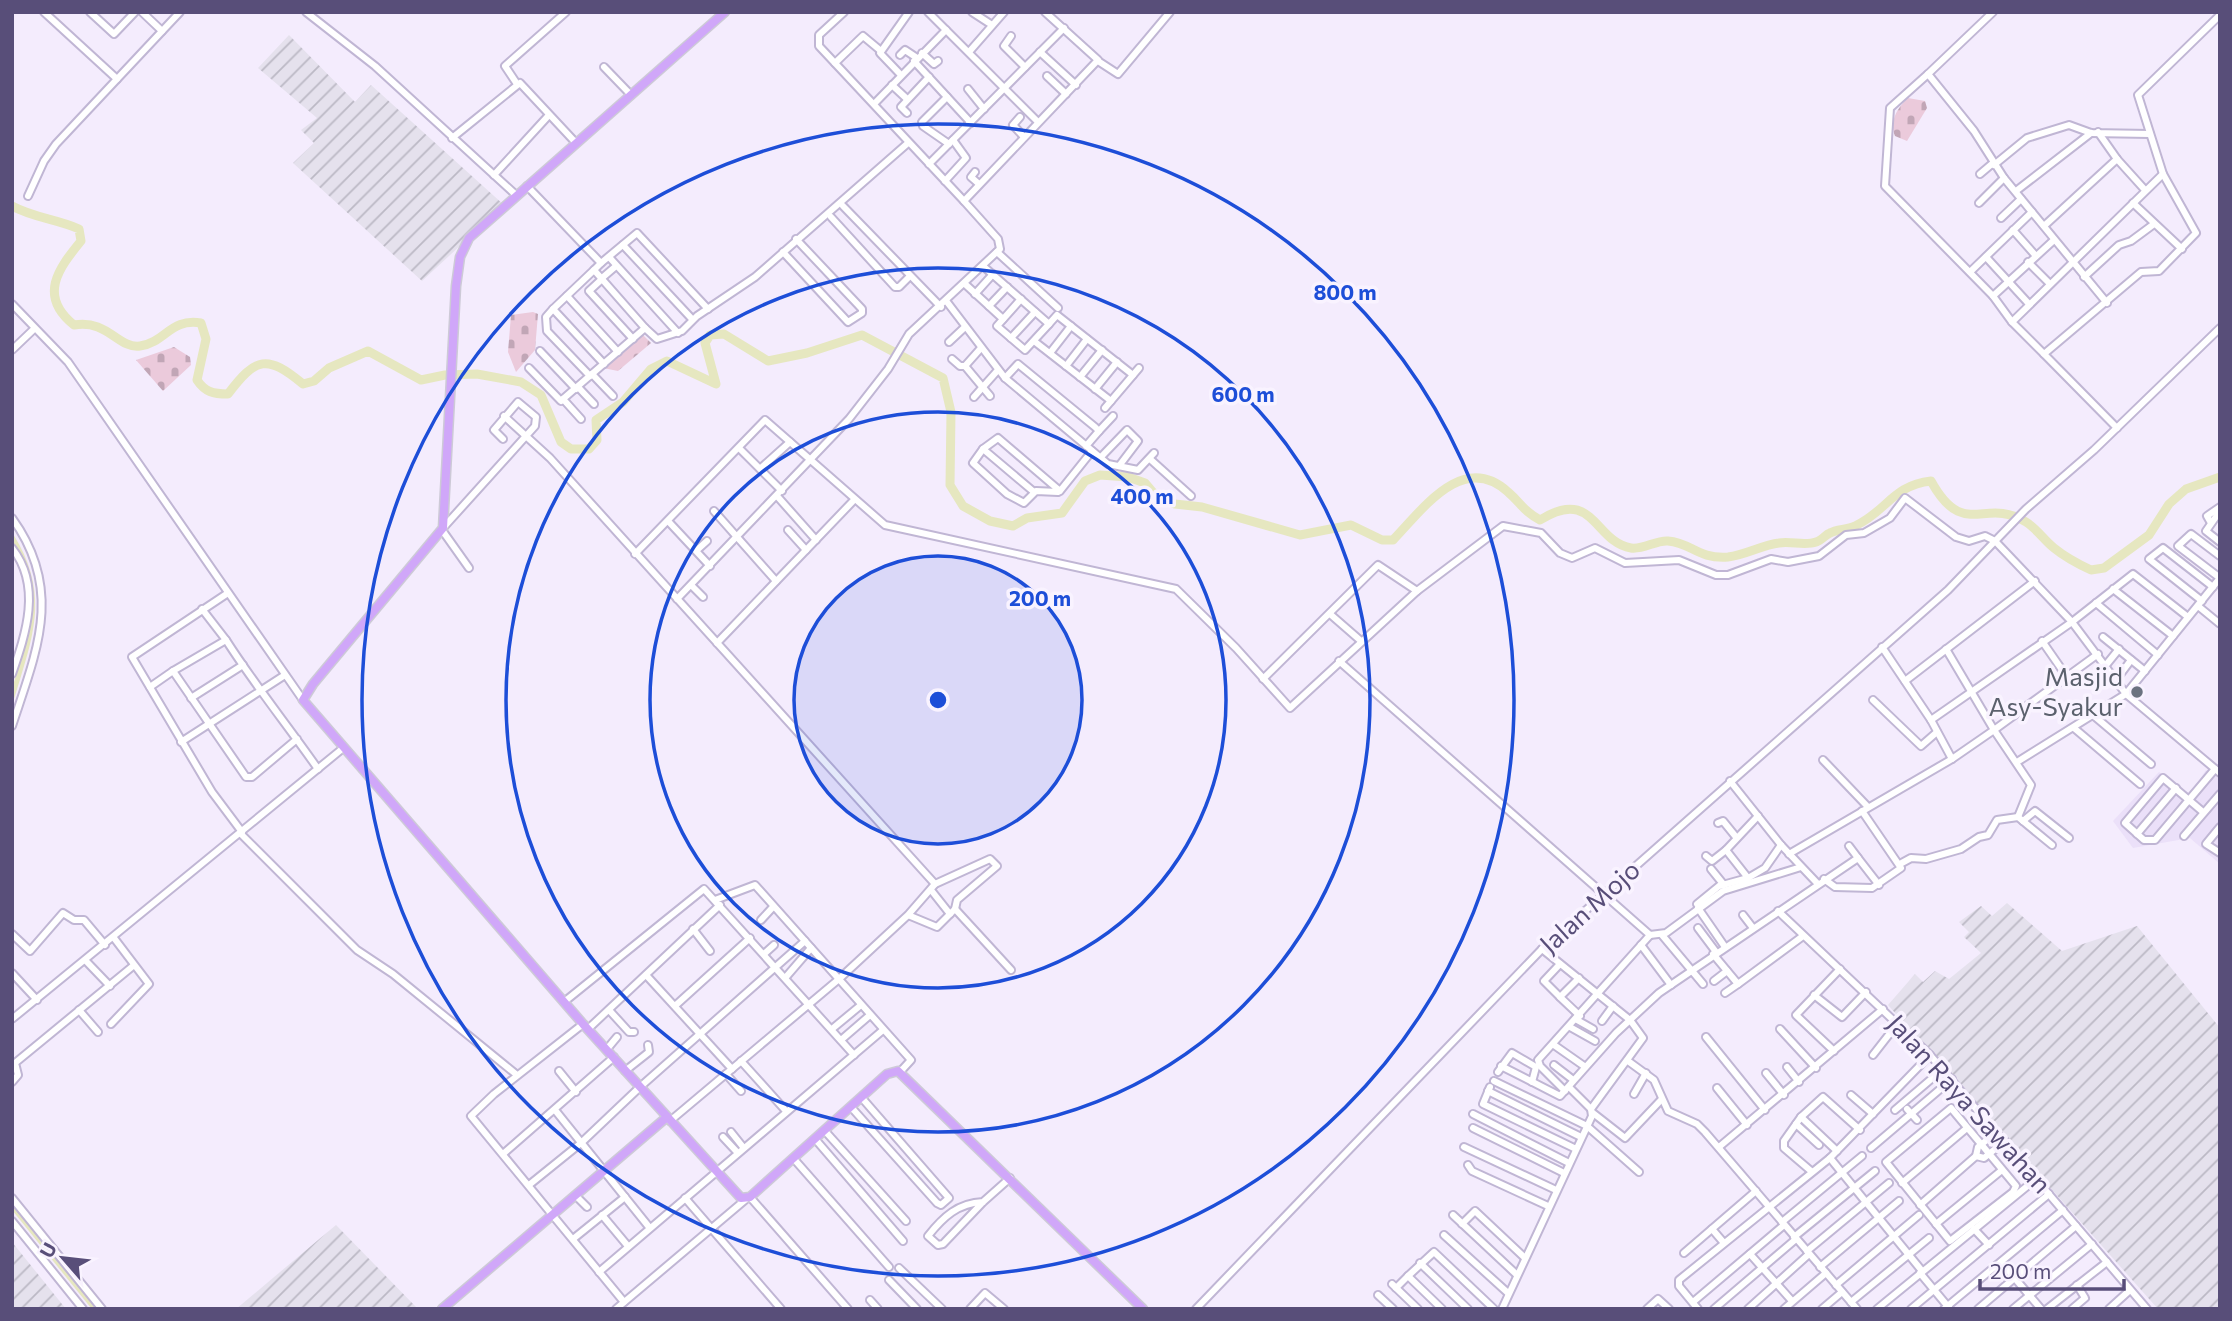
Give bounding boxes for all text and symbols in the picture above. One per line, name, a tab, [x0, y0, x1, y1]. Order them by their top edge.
text: 800 m	[1313, 279, 1377, 304]
text: 600 m	[1211, 381, 1275, 406]
text: 400 m	[1110, 483, 1174, 508]
text: 200 m	[1009, 585, 1071, 610]
place label: Masjid Asy-Syakur	[1989, 660, 2123, 721]
marker: Masjid Asy-Syakur	[2129, 684, 2145, 700]
centre of rings	[926, 688, 950, 712]
street label: Jalan Mojo	[1533, 853, 1645, 959]
street label: Jalan Raya Sawahan	[1882, 1007, 2059, 1199]
north arrow	[28, 1223, 98, 1293]
text: U	[34, 1238, 61, 1261]
scale bar	[1980, 1248, 2124, 1292]
text: 200 m	[1990, 1258, 2051, 1283]

